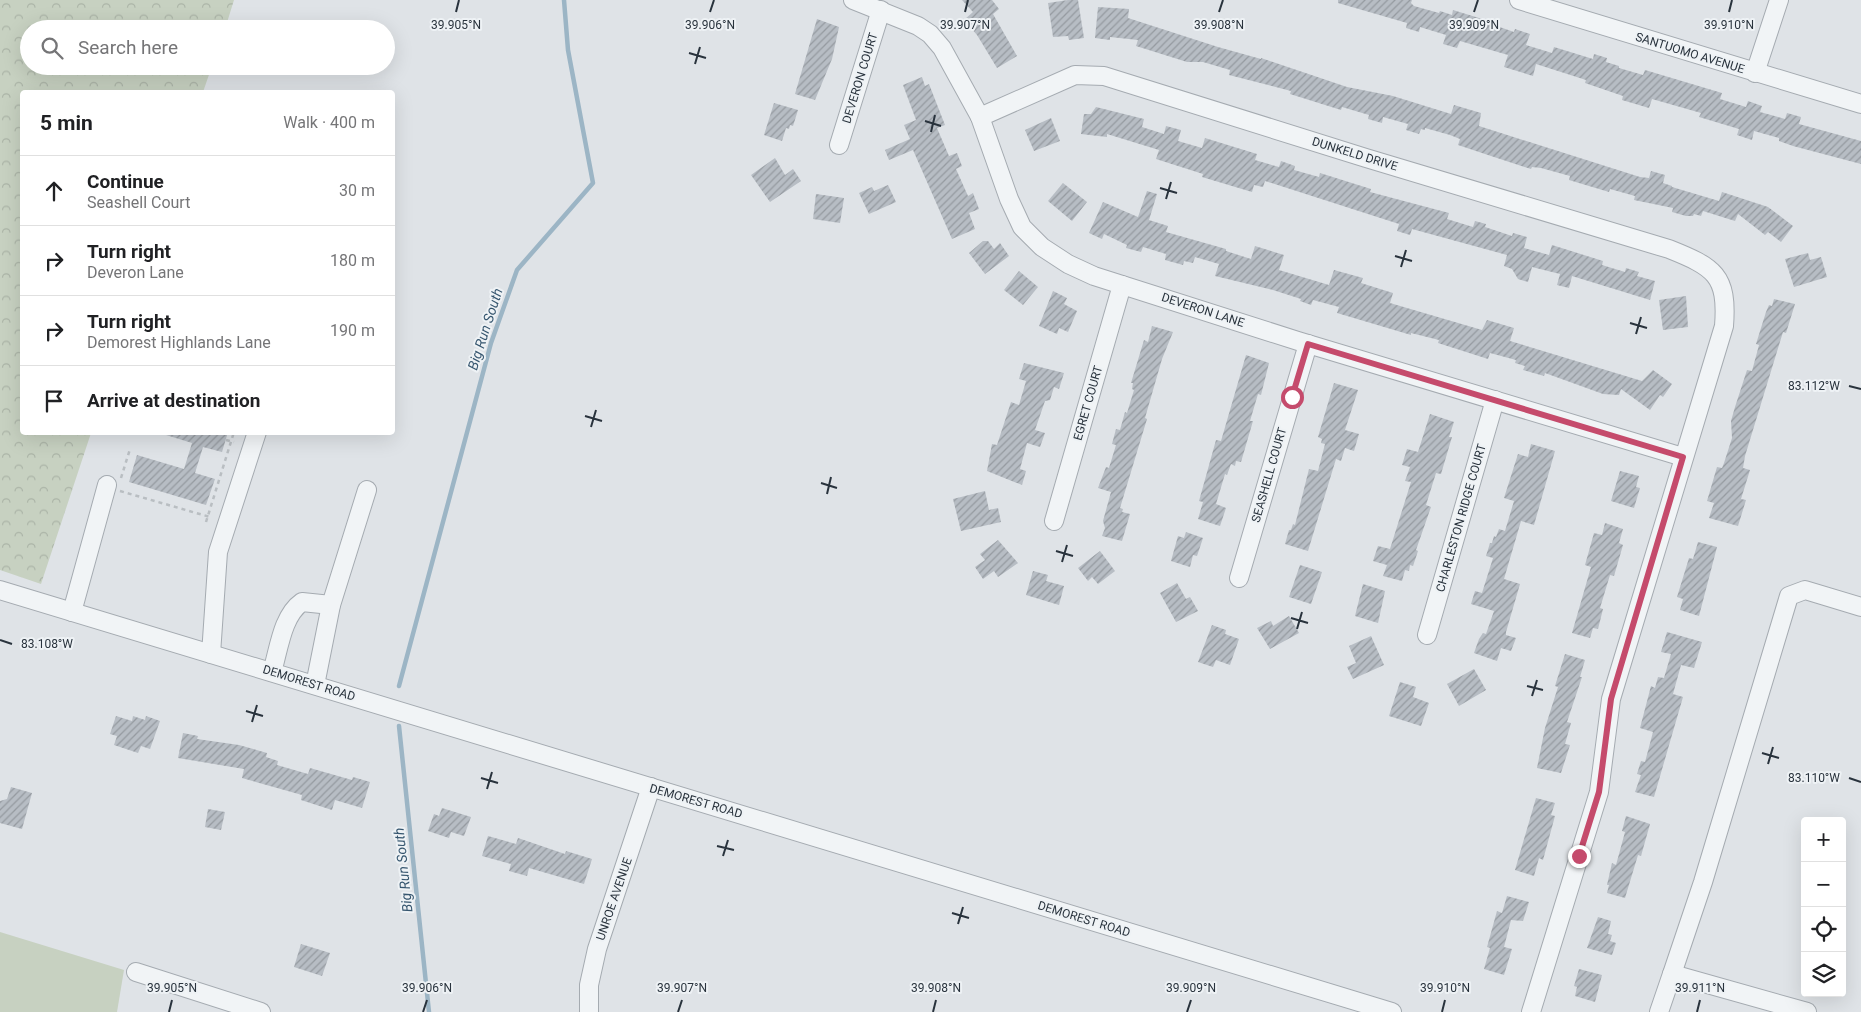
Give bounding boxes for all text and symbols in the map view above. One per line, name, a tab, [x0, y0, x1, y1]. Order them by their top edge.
text: 39.905°N	[431, 18, 481, 32]
text: 39.906°N	[685, 18, 735, 32]
text: 39.907°N	[940, 18, 990, 32]
text: 39.908°N	[1194, 18, 1244, 32]
text: 39.909°N	[1449, 18, 1499, 32]
text: 39.910°N	[1704, 18, 1754, 32]
search box	[20, 20, 395, 75]
street label: SANTUOMO AVENUE	[1634, 30, 1746, 76]
street label: DEVERON COURT	[840, 31, 880, 125]
icon: search	[38, 34, 66, 62]
text: Search here	[78, 36, 178, 59]
text: 5 min	[40, 111, 93, 135]
text: Walk · 400 m	[283, 113, 375, 132]
street label: DUNKELD DRIVE	[1310, 134, 1400, 174]
text: Continue	[87, 170, 164, 193]
icon: ahead	[40, 177, 68, 205]
text: 30 m	[339, 181, 375, 200]
text: Seashell Court	[87, 193, 190, 212]
text: Turn right	[87, 240, 171, 263]
icon: right	[40, 247, 68, 275]
text: 180 m	[330, 251, 375, 270]
text: Deveron Lane	[87, 263, 184, 282]
water label: Big Run South	[464, 286, 506, 372]
street label: DEVERON LANE	[1160, 290, 1246, 330]
text: Turn right	[87, 310, 171, 333]
icon: right	[40, 317, 68, 345]
text: 190 m	[330, 321, 375, 340]
text: Demorest Highlands Lane	[87, 333, 271, 352]
street label: EGRET COURT	[1071, 364, 1105, 442]
text: 83.112°W	[1788, 379, 1840, 393]
route start	[1281, 386, 1304, 409]
icon: arrive	[40, 387, 68, 415]
text: Arrive at destination	[87, 389, 260, 412]
street label: SEASHELL COURT	[1249, 426, 1289, 524]
street label: CHARLESTON RIDGE COURT	[1433, 442, 1489, 594]
text: 83.108°W	[21, 637, 73, 651]
street label: DEMOREST ROAD	[261, 662, 357, 704]
text: 83.110°W	[1788, 771, 1840, 785]
street label: DEMOREST ROAD	[648, 781, 744, 821]
map controls	[1801, 817, 1846, 997]
button: +	[1801, 817, 1846, 862]
water label: Big Run South	[391, 827, 415, 913]
route end	[1568, 845, 1591, 868]
street label: UNROE AVENUE	[593, 856, 635, 942]
button: −	[1801, 862, 1846, 907]
street label: DEMOREST ROAD	[1036, 898, 1132, 940]
button: locate	[1801, 907, 1846, 952]
button: layers	[1801, 952, 1846, 997]
text: 39.905°N	[147, 981, 197, 995]
text: 39.906°N	[402, 981, 452, 995]
text: 39.907°N	[657, 981, 707, 995]
text: 39.908°N	[911, 981, 961, 995]
text: 39.909°N	[1166, 981, 1216, 995]
text: 39.910°N	[1420, 981, 1470, 995]
text: 39.911°N	[1675, 981, 1725, 995]

